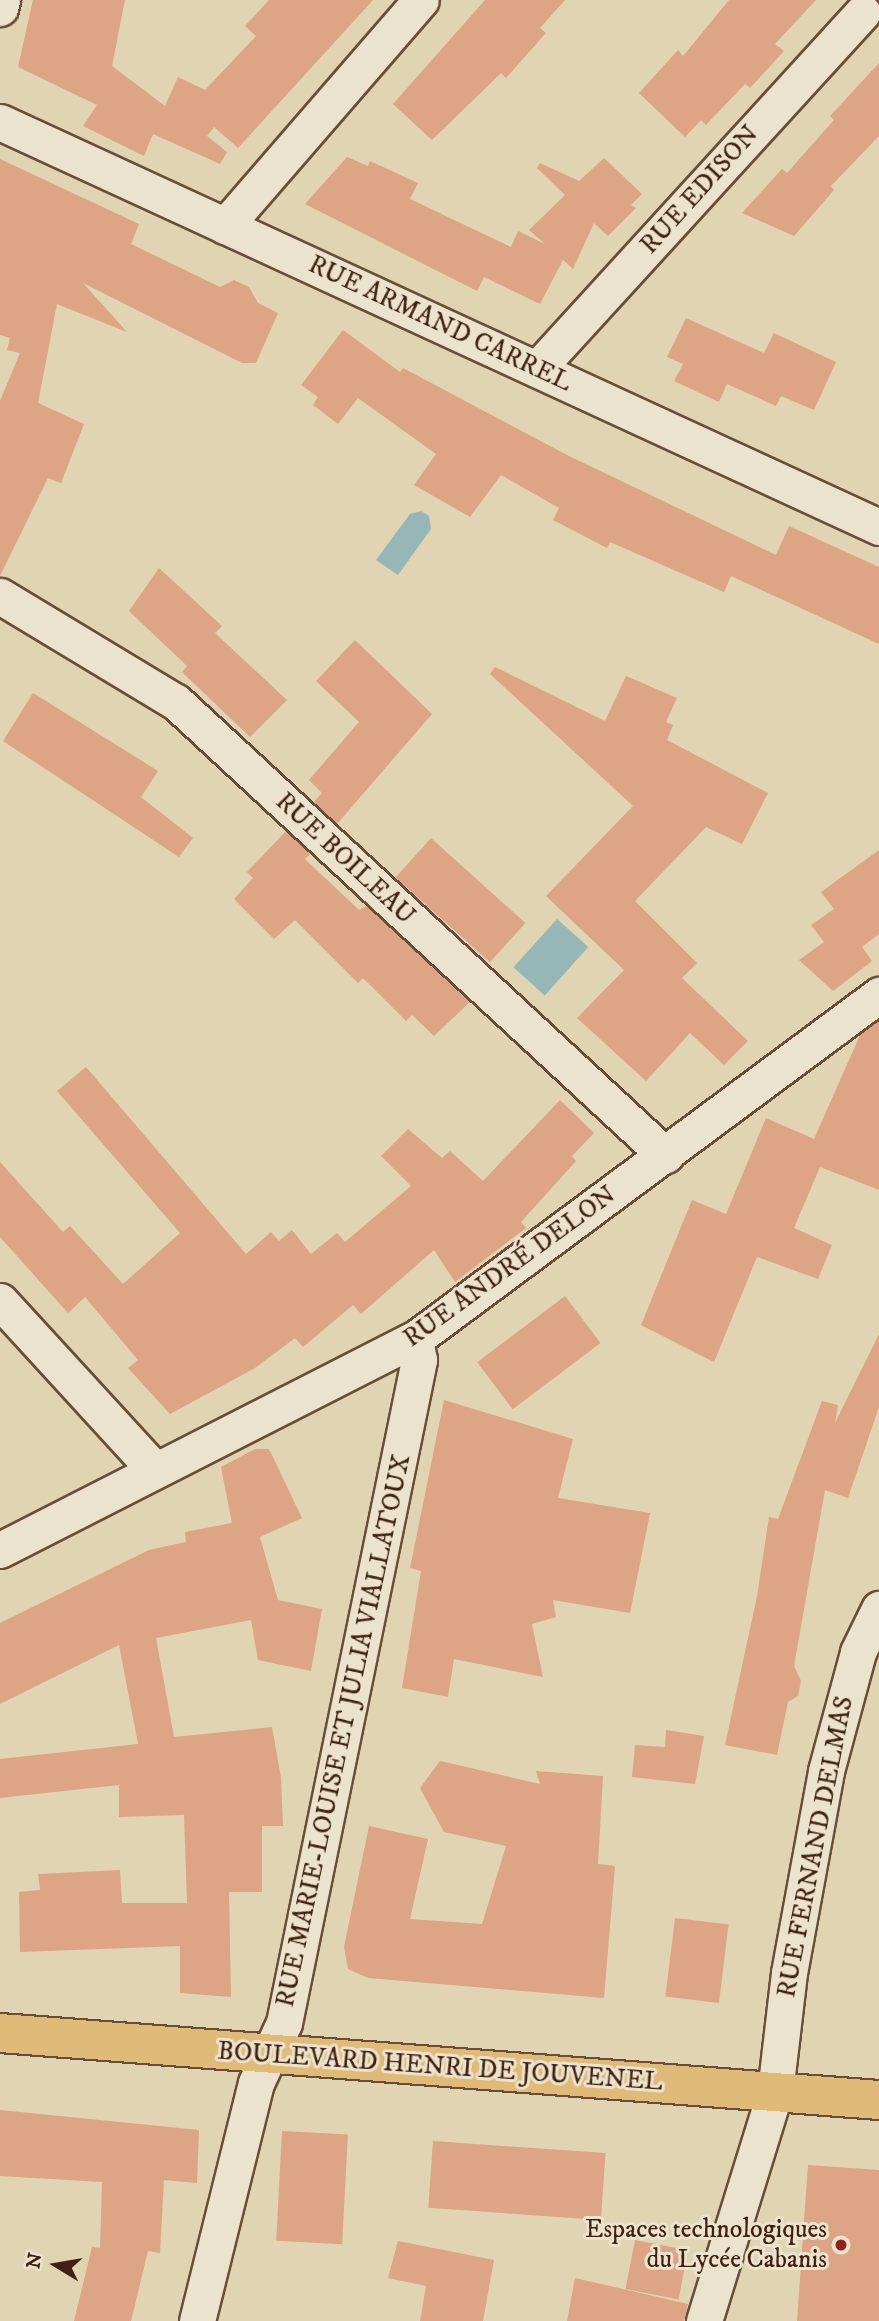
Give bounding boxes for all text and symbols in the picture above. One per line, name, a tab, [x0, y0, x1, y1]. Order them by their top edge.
street label: RUE EDISON	[634, 119, 766, 261]
street label: RUE ARMAND CARREL	[303, 249, 577, 399]
street label: RUE BOILEAU	[269, 786, 421, 932]
street label: RUE ANDRÉ DELON	[398, 1179, 622, 1355]
street label: RUE MARIE-LOUISE ET JULIA VIALLATOUX	[270, 1452, 418, 2010]
street label: RUE FERNAND DELMAS	[771, 1694, 861, 2000]
street label: BOULEVARD HENRI DE JOUVENEL	[216, 2036, 664, 2098]
place label: Espaces technologiques du Lycée Cabanis	[585, 2214, 827, 2276]
north arrow	[21, 2230, 91, 2300]
marker: Espaces technologiques du Lycée Cabanis	[833, 2237, 849, 2253]
text: N	[22, 2251, 48, 2271]

